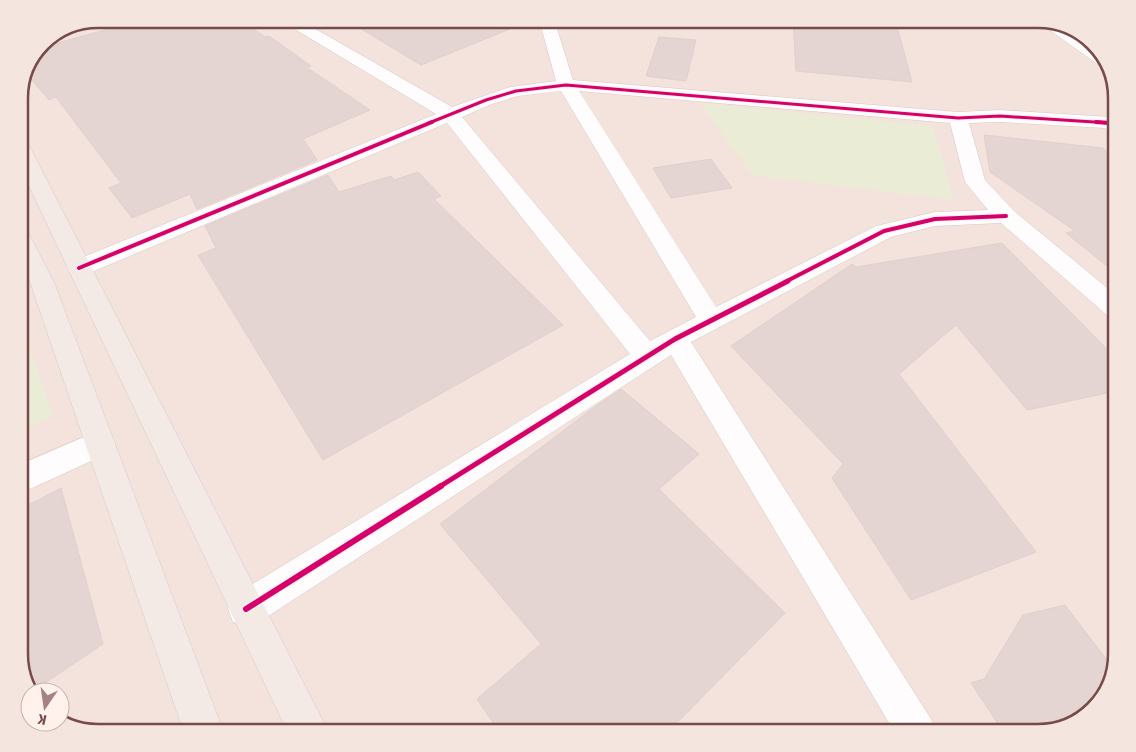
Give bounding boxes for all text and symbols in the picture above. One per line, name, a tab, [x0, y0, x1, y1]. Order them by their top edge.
north arrow	[20, 682, 70, 732]
text: K	[35, 710, 48, 728]

